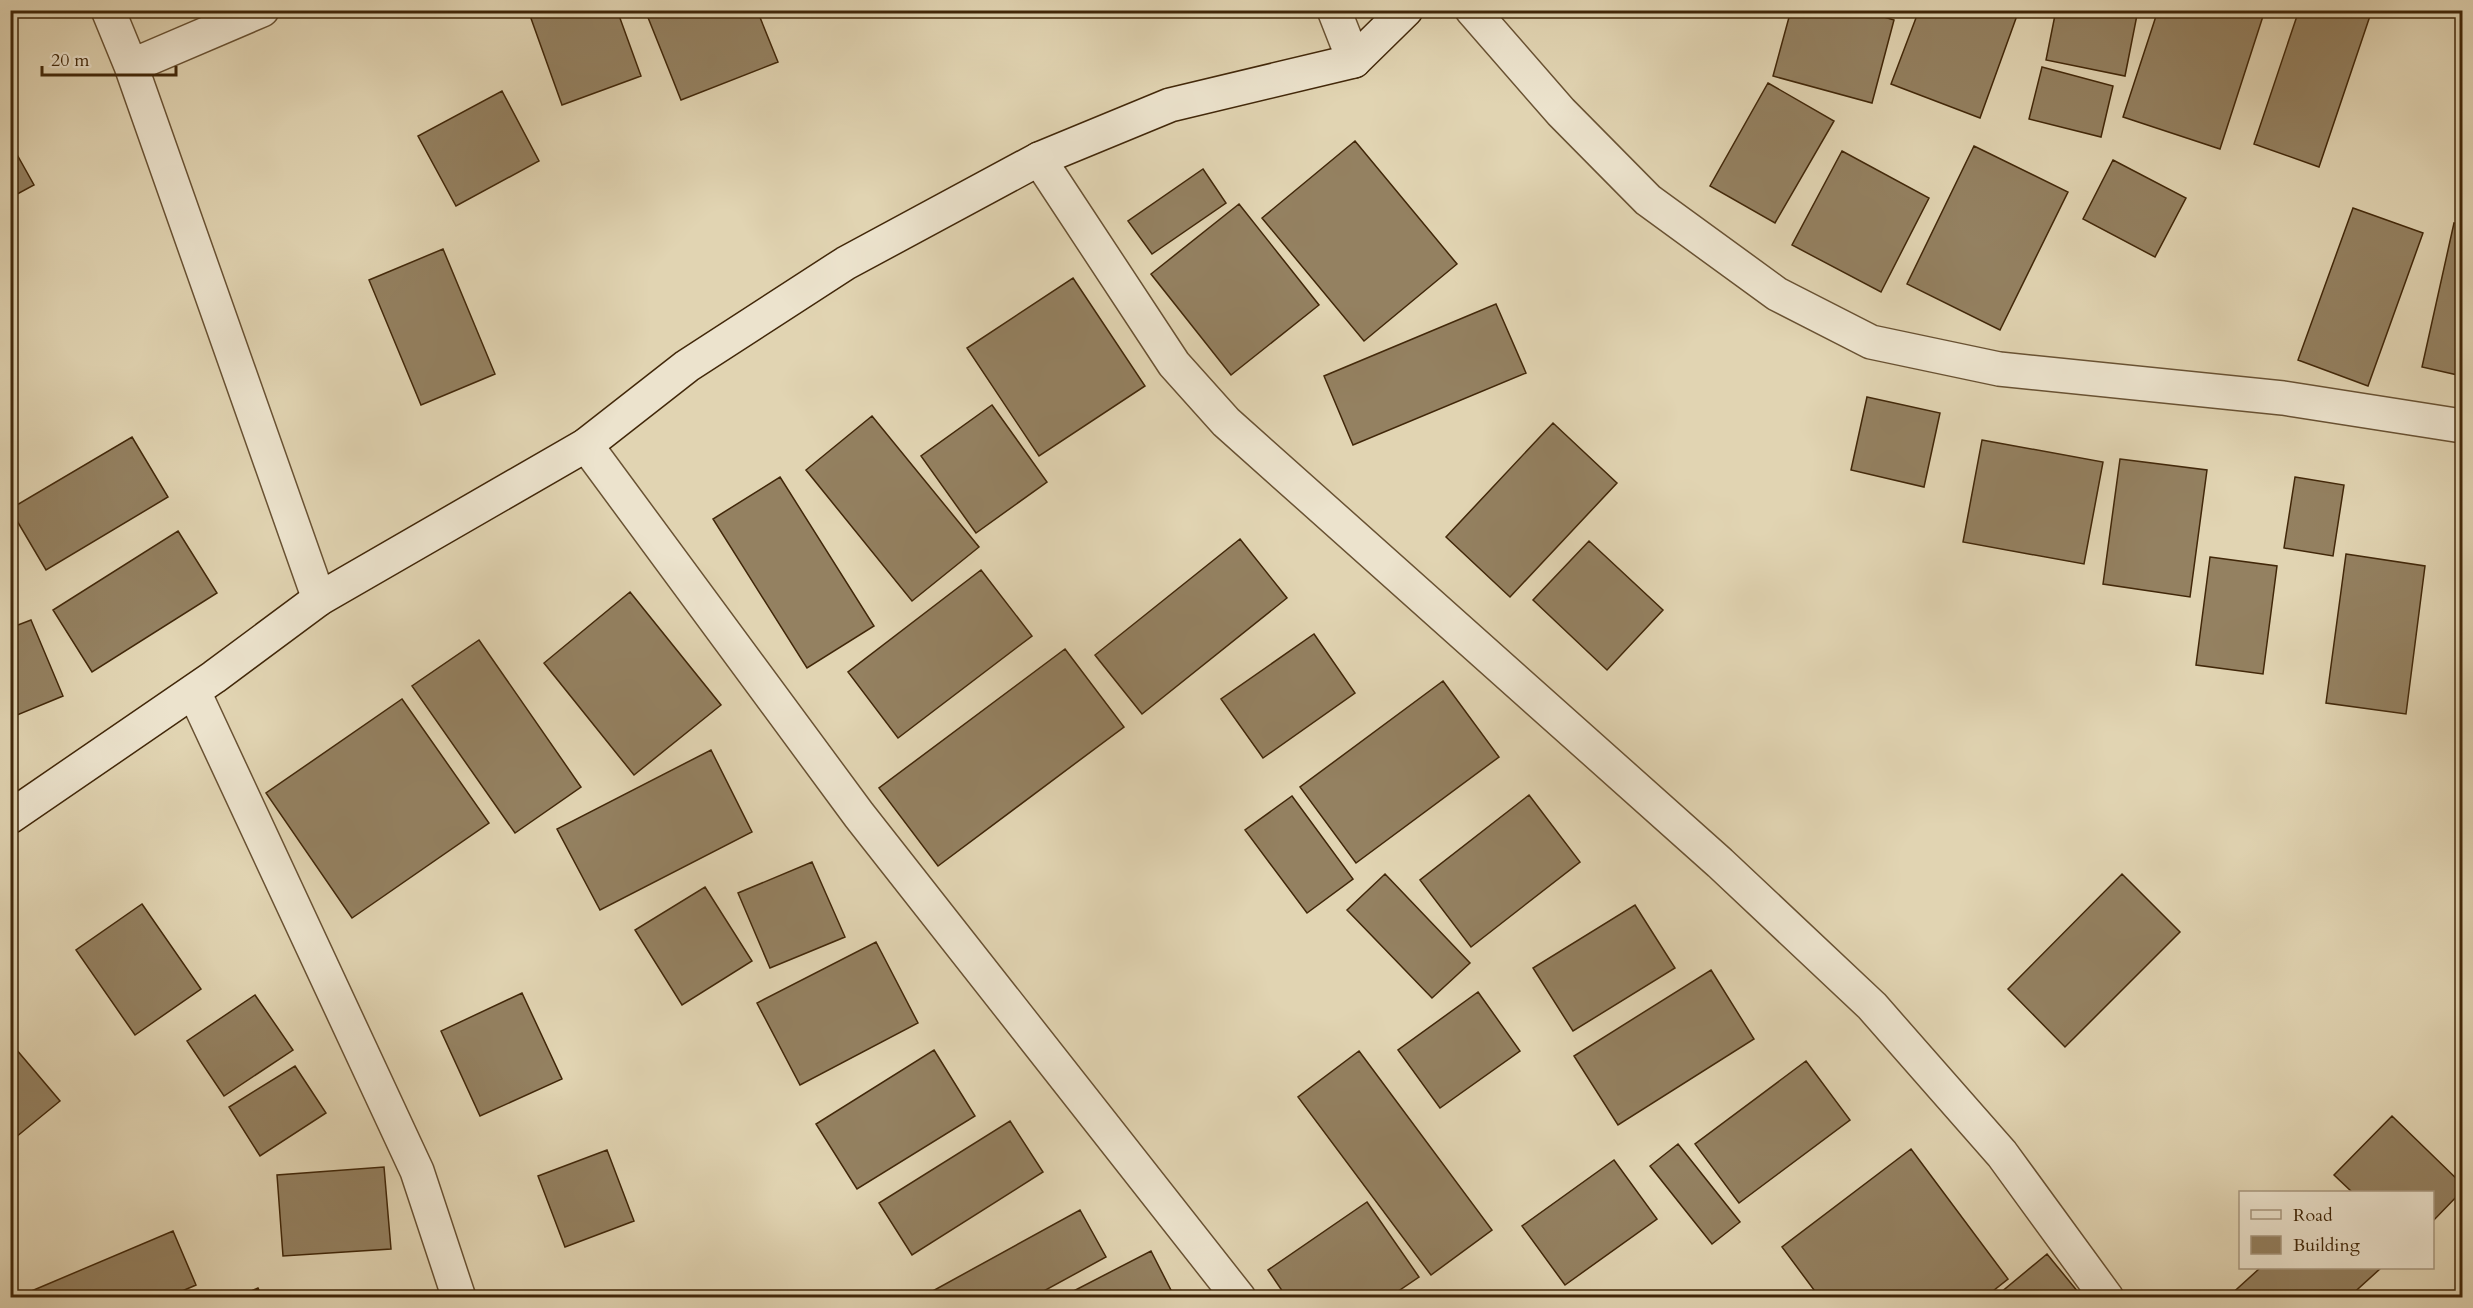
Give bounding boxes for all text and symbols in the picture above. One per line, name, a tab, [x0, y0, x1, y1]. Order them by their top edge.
scale bar	[42, 39, 176, 77]
text: 20 m	[51, 48, 90, 73]
legend	[2239, 1191, 2434, 1269]
text: Road	[2293, 1203, 2333, 1228]
text: Building	[2293, 1233, 2361, 1258]

